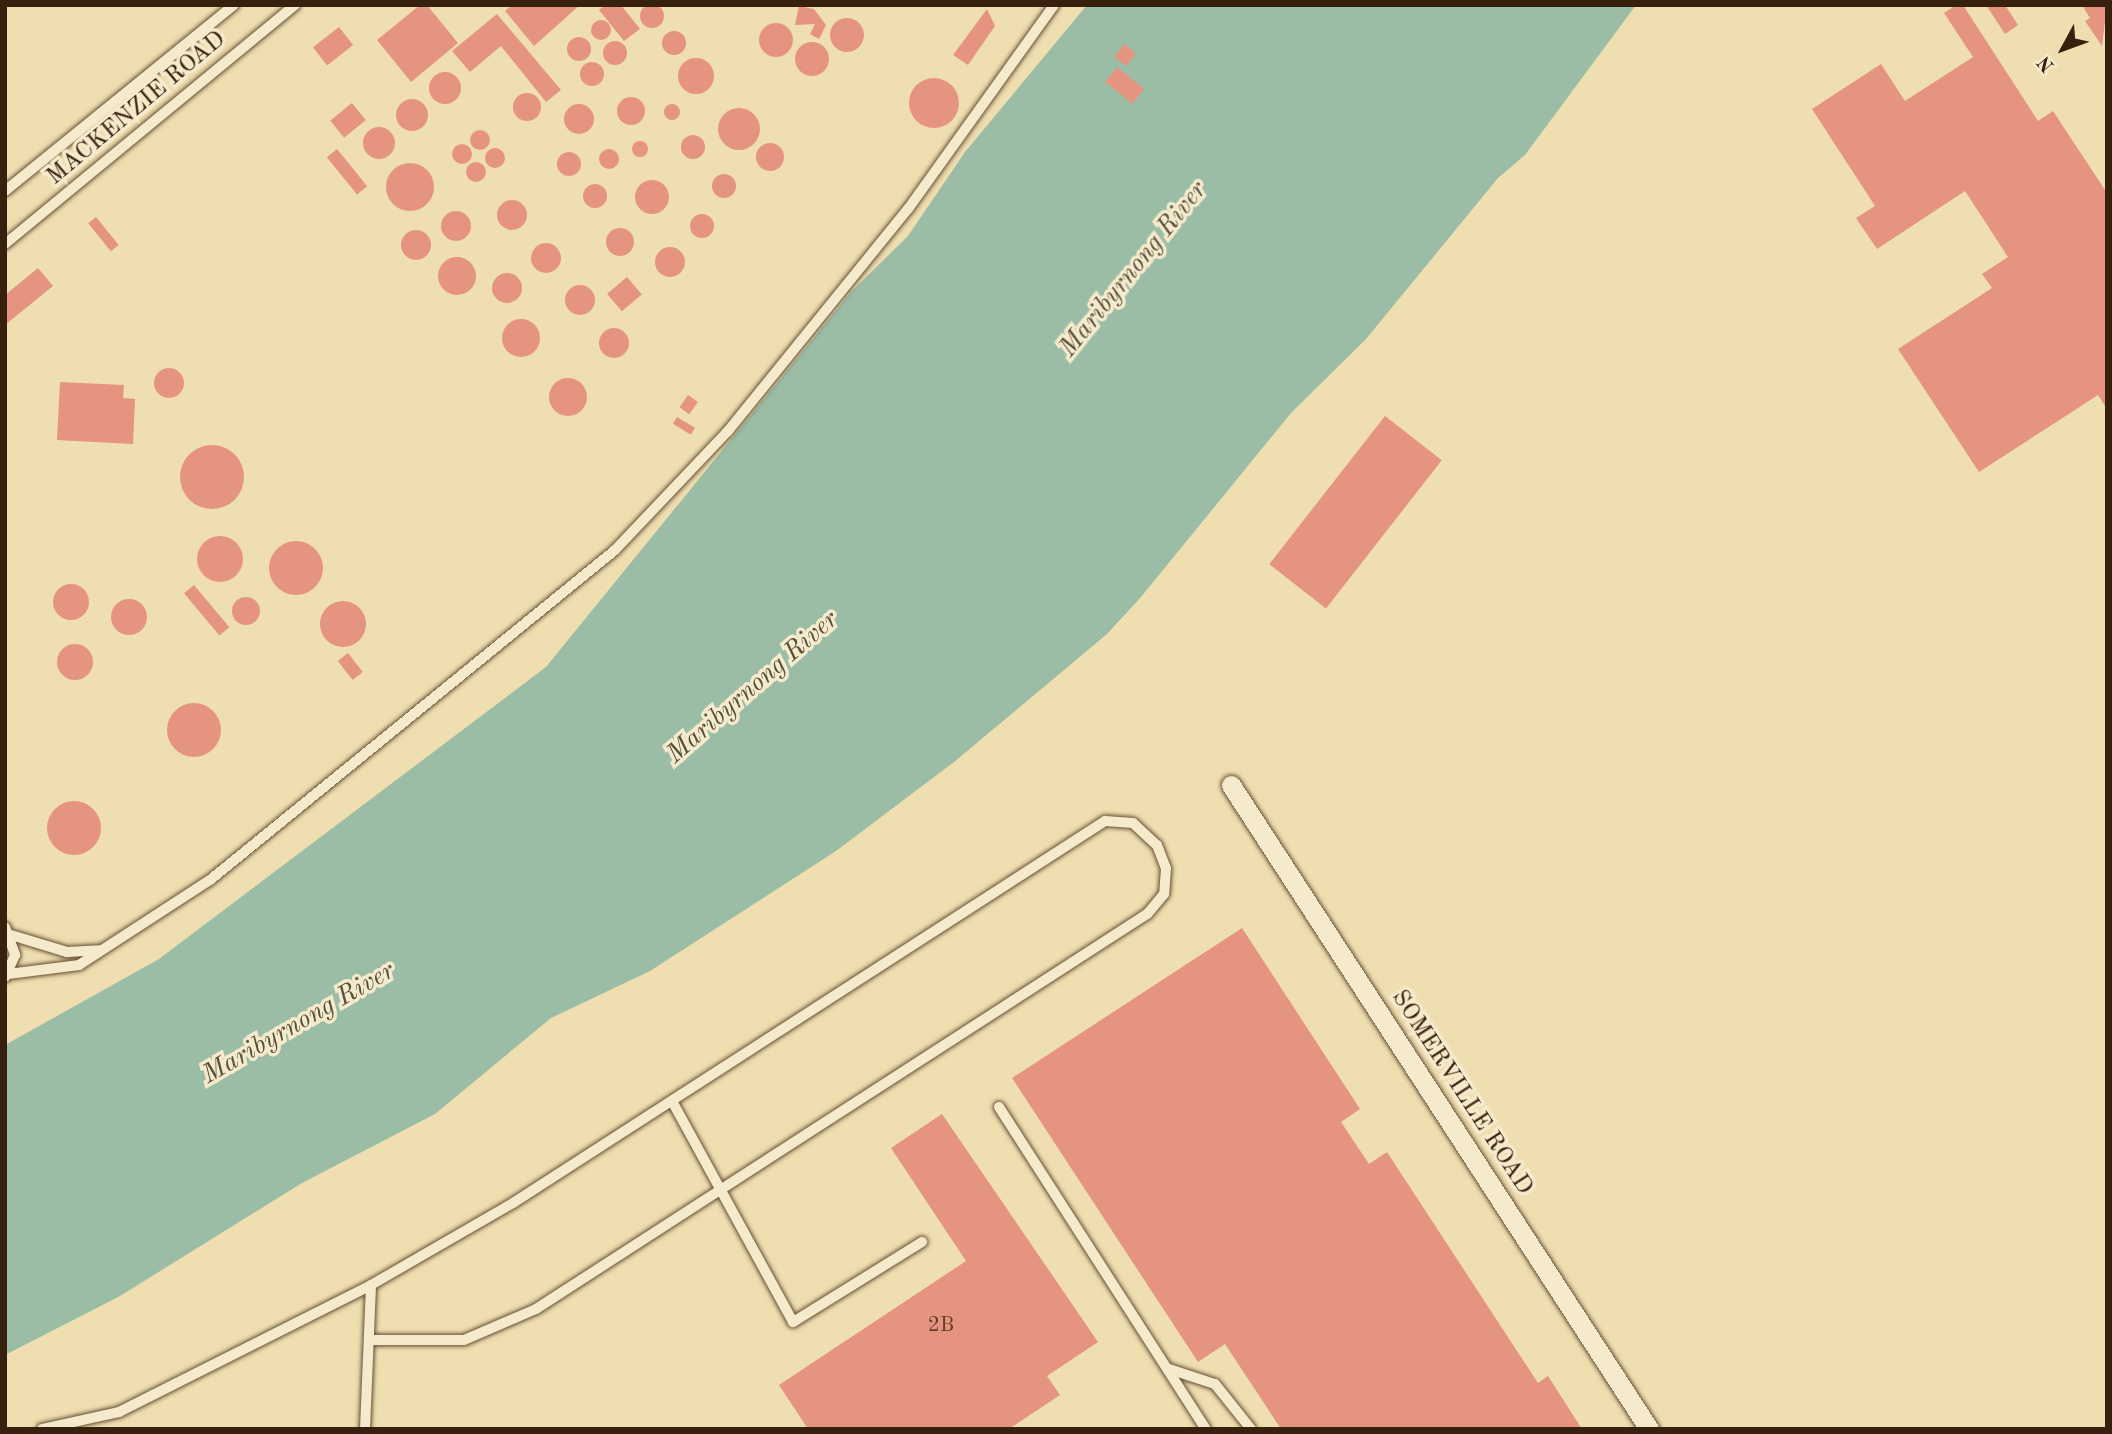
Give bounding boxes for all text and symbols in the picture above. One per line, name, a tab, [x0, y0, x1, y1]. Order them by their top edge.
north arrow	[2028, 14, 2098, 84]
street label: MACKENZIE ROAD	[42, 26, 232, 192]
text: N	[2035, 51, 2059, 75]
water label: Maribyrnong River	[1054, 176, 1214, 364]
water label: Maribyrnong River	[661, 605, 845, 771]
water label: Maribyrnong River	[197, 956, 401, 1092]
street label: SOMERVILLE ROAD	[1384, 985, 1538, 1201]
house number: 2B	[928, 1313, 954, 1339]

